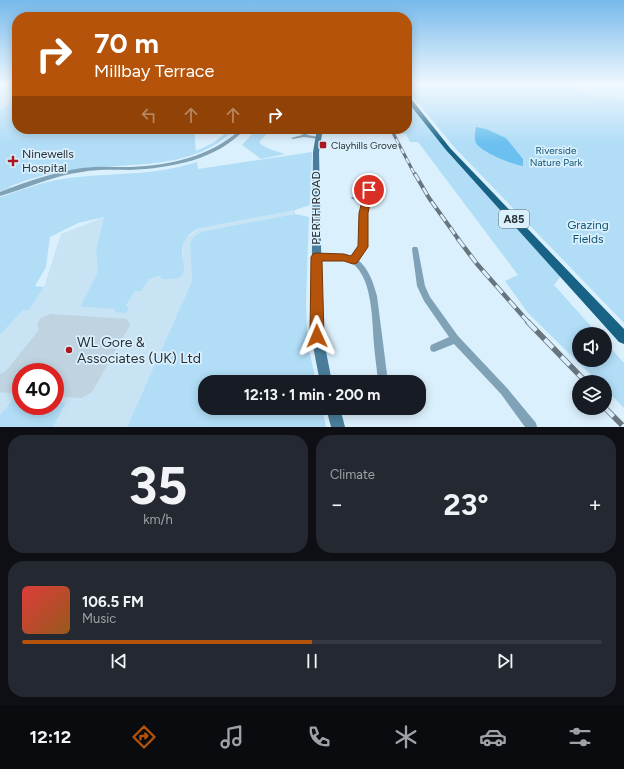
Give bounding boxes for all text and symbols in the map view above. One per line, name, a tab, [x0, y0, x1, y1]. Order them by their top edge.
text: 70 m	[94, 26, 159, 60]
icon: right	[28, 28, 80, 80]
text: Millbay Terrace	[94, 60, 214, 82]
icon: left	[138, 104, 160, 126]
icon: ahead	[180, 104, 202, 126]
icon: ahead	[222, 104, 244, 126]
icon: right	[264, 104, 286, 126]
place label: Clayhills Grove	[331, 139, 398, 152]
marker: Clayhills Grove	[318, 140, 328, 150]
park label: Riverside Nature Park	[530, 144, 582, 169]
place label: Ninewells Hospital	[22, 147, 74, 175]
marker: Ninewells Hospital	[7, 155, 19, 167]
street label: PERTH ROAD	[309, 171, 323, 245]
pin	[352, 173, 386, 207]
icon: arrive	[358, 179, 380, 201]
road number: A85	[499, 210, 529, 228]
park label: Grazing Fields	[567, 218, 609, 246]
position arrow	[296, 315, 338, 357]
map controls	[572, 327, 612, 415]
button: sound	[572, 327, 612, 367]
place label: WL Gore & Associates (UK) Ltd	[77, 334, 201, 367]
marker: WL Gore & Associates (UK) Ltd	[64, 345, 74, 355]
speed limit sign: 40	[12, 363, 64, 415]
button: layers	[572, 375, 612, 415]
text: 12:13 · 1 min · 200 m	[244, 386, 380, 404]
text: 35	[128, 455, 188, 517]
text: Climate	[330, 467, 375, 482]
text: 23°	[443, 486, 489, 523]
text: −	[330, 491, 344, 518]
text: +	[588, 491, 602, 518]
text: km/h	[143, 512, 173, 527]
text: 106.5 FM	[82, 593, 144, 611]
text: Music	[82, 611, 116, 626]
icon: previous	[108, 650, 130, 672]
icon: pause	[301, 650, 323, 672]
icon: next	[494, 650, 516, 672]
icon: directions	[130, 723, 158, 751]
icon: music	[218, 723, 246, 751]
icon: phone	[305, 723, 333, 751]
icon: climate	[392, 723, 420, 751]
icon: car	[479, 723, 507, 751]
icon: filters	[566, 723, 594, 751]
text: 12:12	[30, 726, 71, 748]

